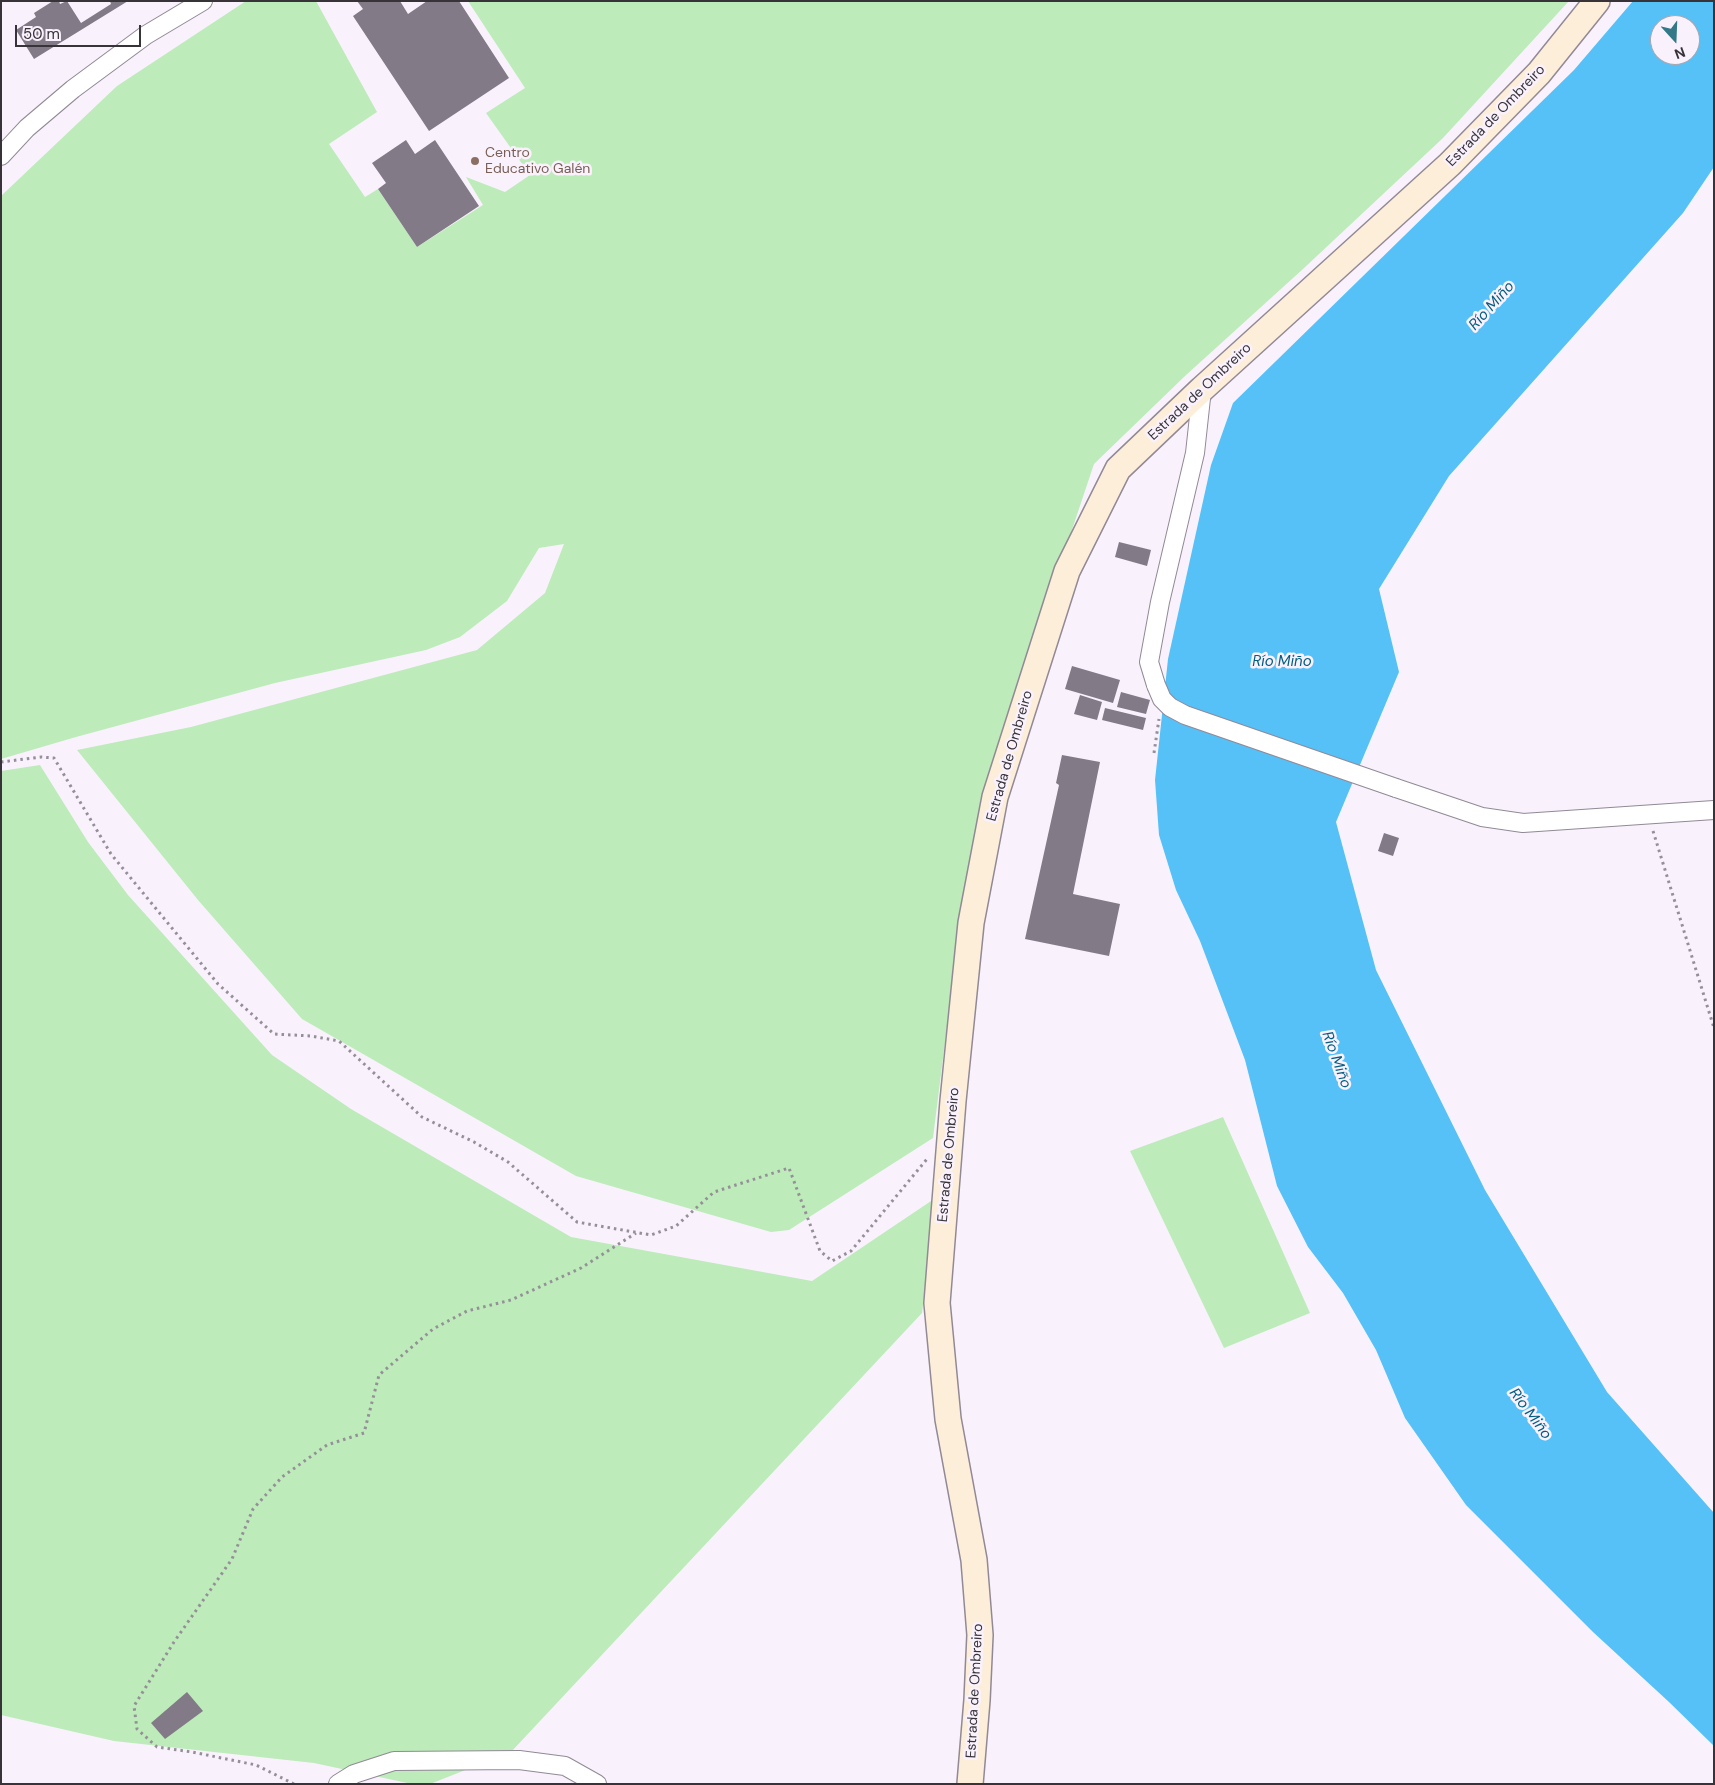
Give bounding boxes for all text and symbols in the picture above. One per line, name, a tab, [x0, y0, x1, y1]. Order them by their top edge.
scale bar	[18, 15, 144, 47]
north arrow	[1650, 15, 1700, 65]
text: 50 m	[23, 24, 60, 44]
text: N	[1672, 43, 1688, 63]
street label: Estrada de Ombreiro	[1443, 62, 1549, 170]
place label: Centro Educativo Galén	[485, 145, 590, 178]
marker: Centro Educativo Galén	[469, 155, 481, 167]
water label: Río Miño	[1465, 278, 1519, 334]
street label: Estrada de Ombreiro	[1145, 340, 1255, 444]
water label: Río Miño	[1252, 653, 1312, 671]
street label: Estrada de Ombreiro	[983, 689, 1037, 823]
water label: Río Miño	[1317, 1029, 1355, 1091]
street label: Estrada de Ombreiro	[935, 1087, 963, 1223]
water label: Río Miño	[1505, 1385, 1555, 1443]
street label: Estrada de Ombreiro	[963, 1623, 987, 1759]

